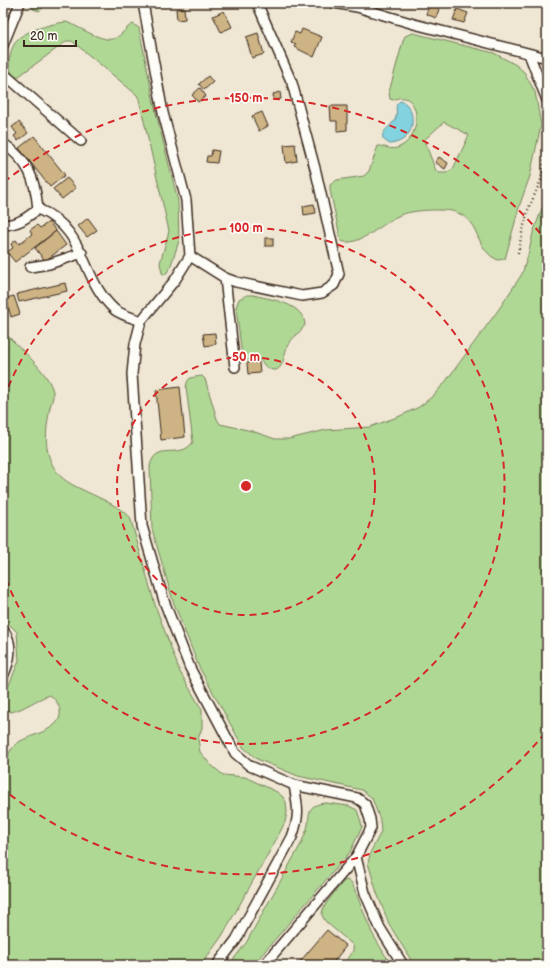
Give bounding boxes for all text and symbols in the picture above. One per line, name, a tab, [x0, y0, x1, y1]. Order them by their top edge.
scale bar	[24, 22, 76, 48]
text: 20 m	[30, 29, 57, 44]
text: 150 m	[230, 91, 262, 106]
text: 100 m	[229, 221, 263, 236]
text: 50 m	[232, 350, 260, 365]
centre of rings	[239, 479, 253, 493]

